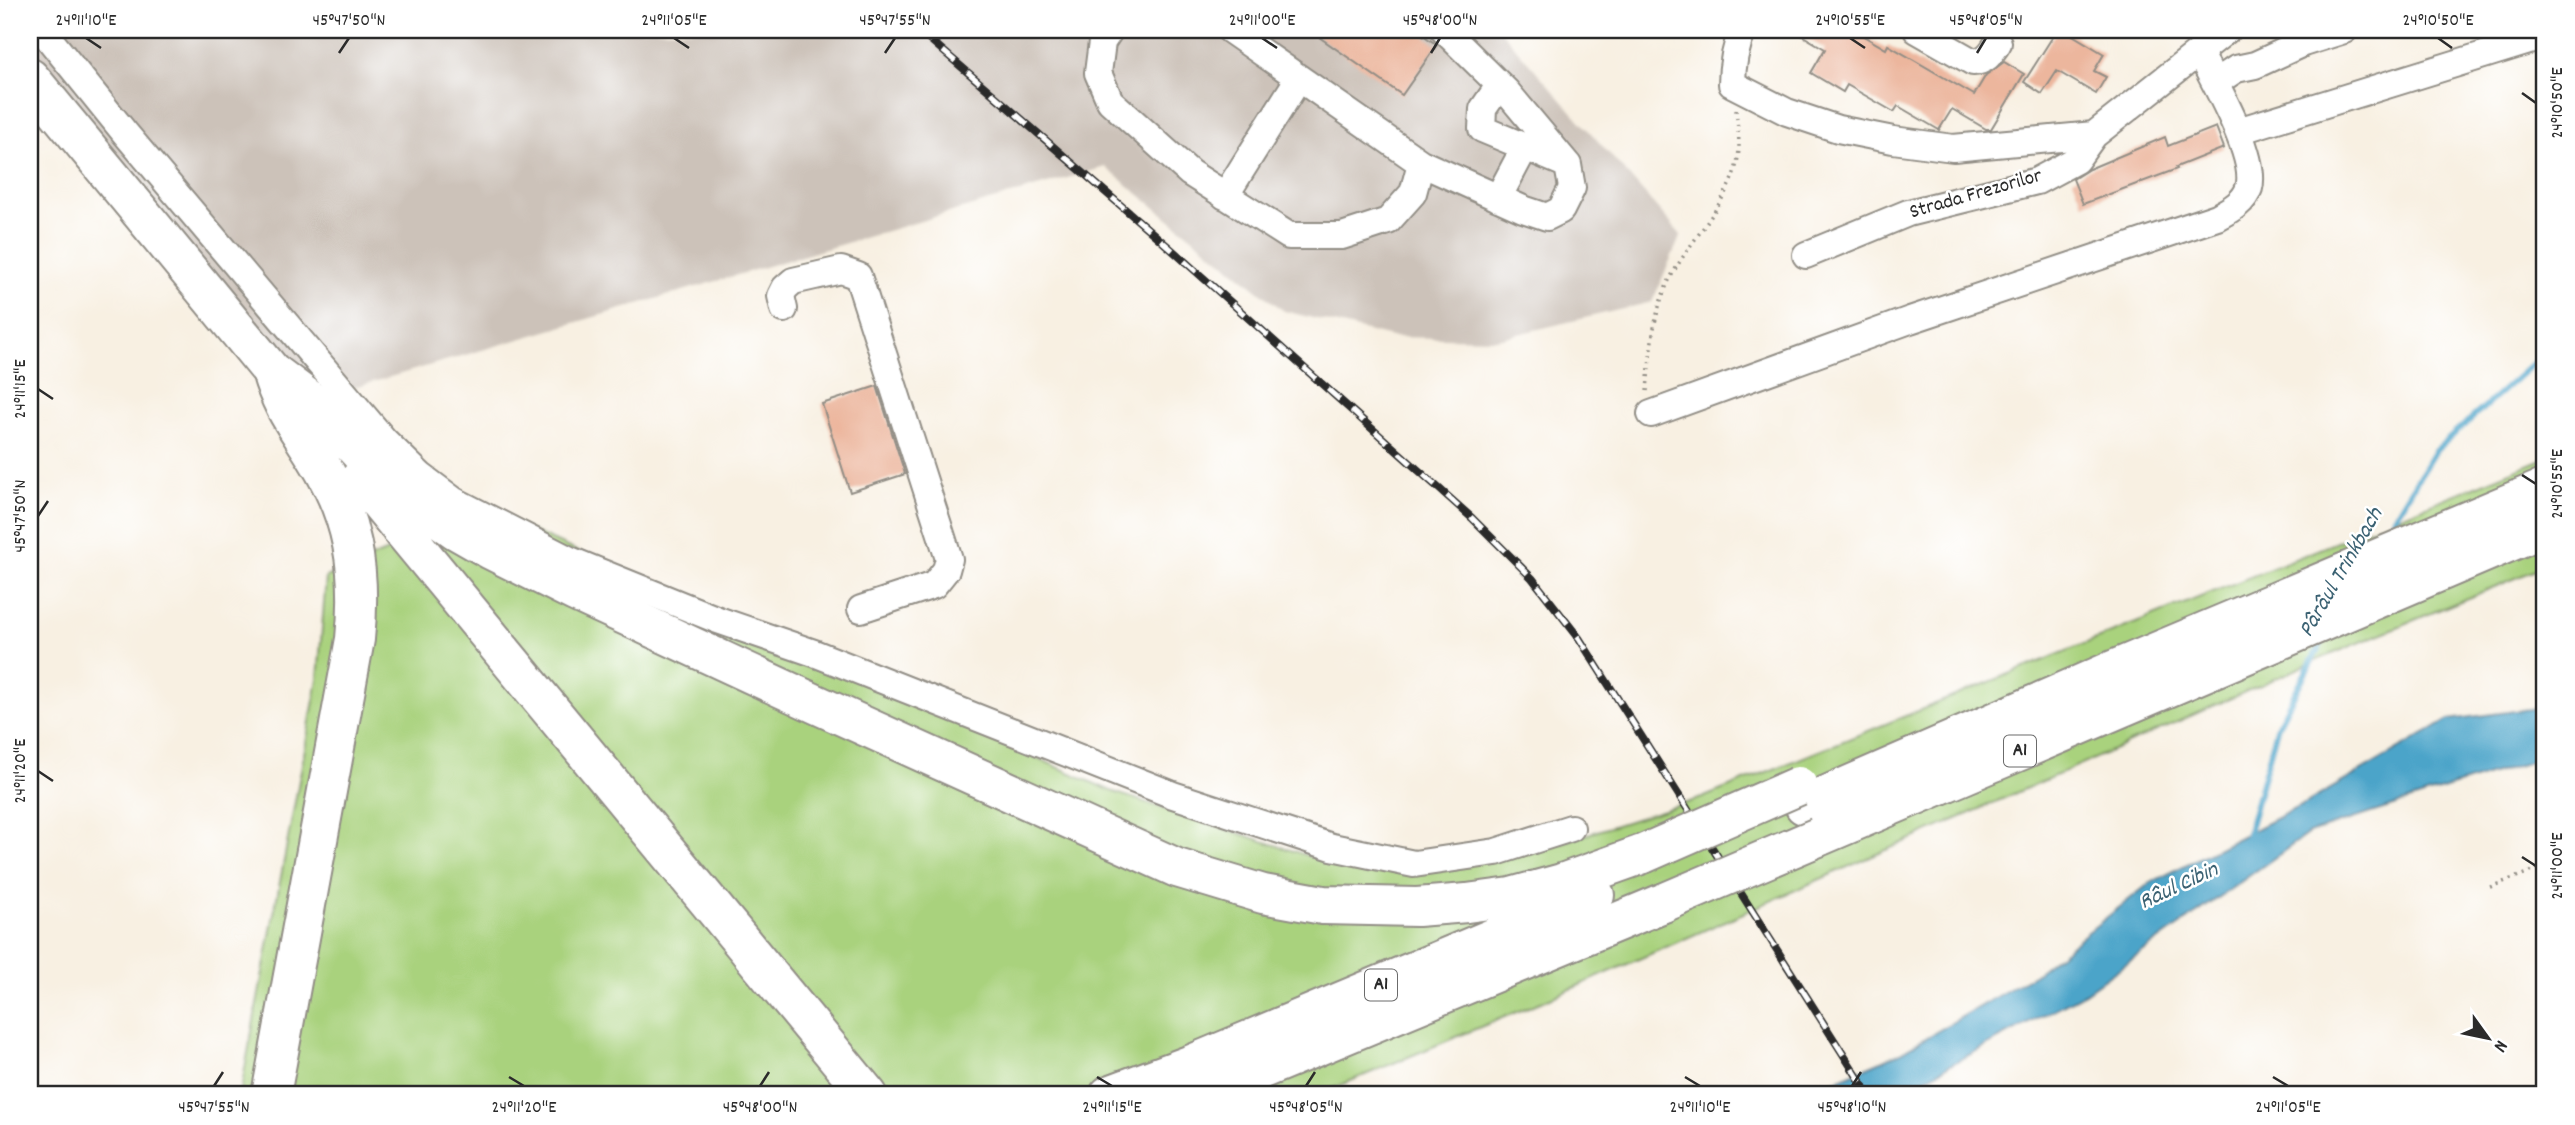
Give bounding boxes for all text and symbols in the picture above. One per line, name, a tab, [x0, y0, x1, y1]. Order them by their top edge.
text: 24°11'10"E	[56, 9, 116, 34]
text: 45°47'50"N	[313, 9, 385, 34]
text: 24°11'05"E	[641, 9, 707, 34]
text: 45°47'55"N	[859, 9, 931, 34]
text: 24°11'00"E	[1229, 9, 1295, 34]
text: 45°48'00"N	[1403, 9, 1477, 34]
text: 24°10'55"E	[1815, 9, 1885, 34]
text: 45°48'05"N	[1949, 9, 2023, 34]
text: 24°10'50"E	[2402, 9, 2474, 34]
text: 24°10'50"E	[2546, 67, 2571, 139]
street label: Strada Frezorilor	[1906, 162, 2046, 228]
text: 24°11'15"E	[9, 359, 34, 419]
text: 24°10'55"E	[2546, 449, 2571, 519]
text: 45°47'50"N	[9, 480, 34, 552]
water label: Pârâul Trinkbach	[2291, 501, 2393, 644]
road number: A1	[2004, 736, 2036, 766]
text: 24°11'20"E	[9, 739, 34, 803]
text: 24°11'00"E	[2546, 833, 2571, 899]
water label: Râul Cibin	[2134, 854, 2225, 920]
road number: A1	[1365, 970, 1397, 1001]
north arrow	[2452, 1002, 2522, 1072]
text: N	[2485, 1034, 2513, 1057]
text: 45°47'55"N	[178, 1096, 250, 1121]
text: 24°11'20"E	[492, 1096, 556, 1121]
text: 45°48'00"N	[723, 1096, 797, 1121]
text: 24°11'15"E	[1082, 1096, 1142, 1121]
text: 45°48'05"N	[1269, 1096, 1343, 1121]
text: 24°11'10"E	[1670, 1096, 1730, 1121]
text: 45°48'10"N	[1818, 1096, 1886, 1121]
text: 24°11'05"E	[2255, 1096, 2321, 1121]

